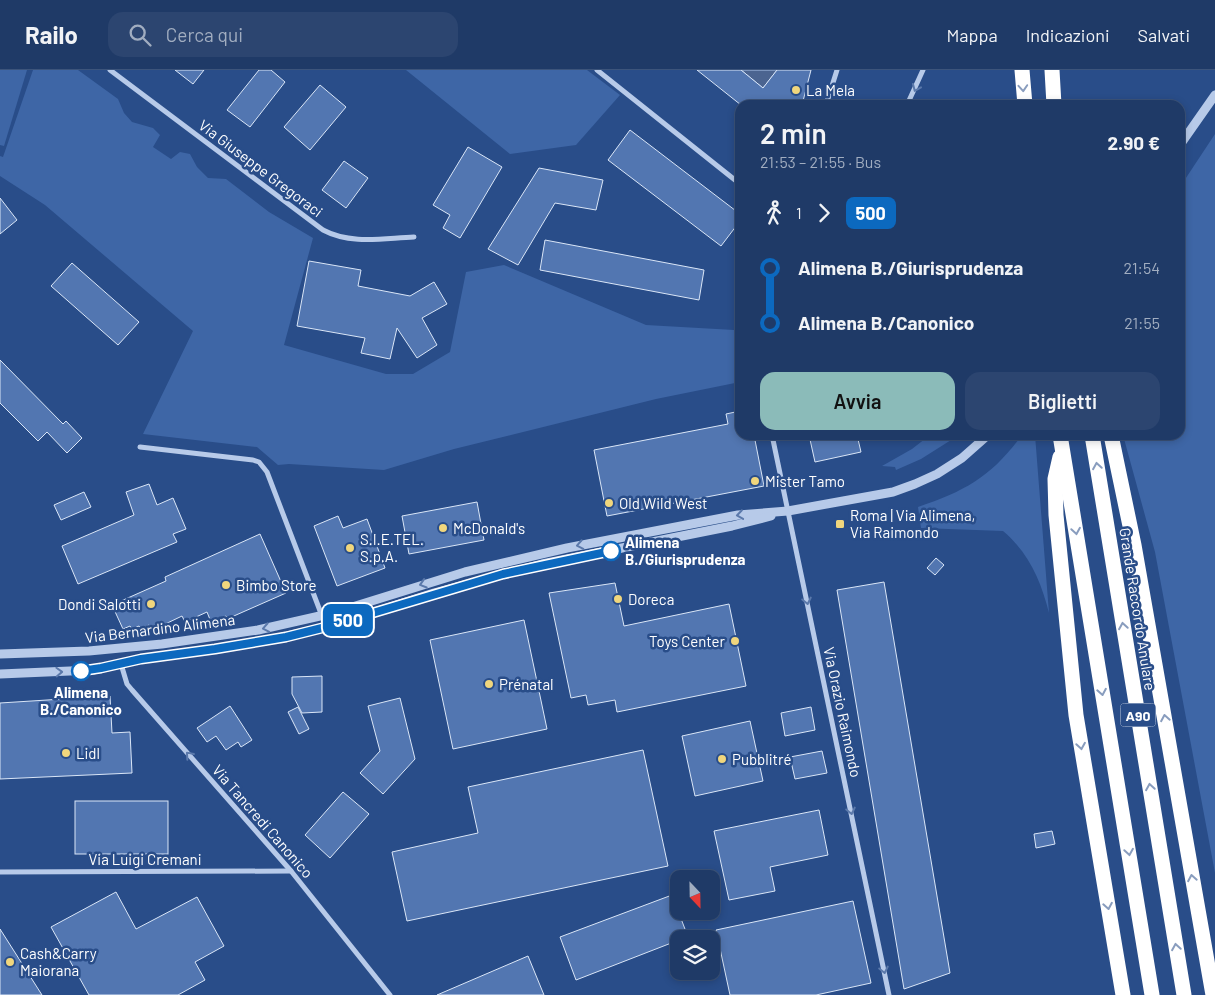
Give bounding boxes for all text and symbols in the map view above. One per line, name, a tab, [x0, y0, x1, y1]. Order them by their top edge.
search box	[108, 12, 458, 57]
text: Railo	[25, 20, 78, 49]
icon: search	[126, 21, 154, 49]
text: Cerca qui	[166, 23, 243, 46]
text: Mappa	[947, 24, 998, 46]
text: Indicazioni	[1026, 24, 1110, 46]
text: Salvati	[1138, 24, 1190, 46]
place label: La Mela	[806, 81, 855, 99]
one-way arrow	[911, 83, 922, 92]
marker: La Mela	[790, 84, 802, 96]
one-way arrow	[1018, 84, 1029, 92]
street label: Via Giuseppe Gregoraci	[195, 116, 327, 220]
text: 2 min	[760, 116, 827, 150]
text: 2.90 €	[1107, 131, 1160, 154]
text: 21:53 – 21:55 · Bus	[760, 152, 881, 171]
icon: walk	[760, 199, 788, 227]
icon: forward	[810, 199, 838, 227]
text: 500	[856, 202, 886, 224]
text: 1	[796, 203, 802, 222]
text: Alimena B./Giurisprudenza	[798, 256, 1023, 279]
text: 21:54	[1124, 258, 1160, 277]
text: Alimena B./Canonico	[798, 311, 974, 334]
text: 21:55	[1124, 313, 1160, 332]
button: Avvia	[760, 372, 955, 430]
button: Biglietti	[965, 372, 1160, 430]
one-way arrow	[1092, 462, 1102, 470]
place label: Mister Tamo	[765, 472, 845, 490]
marker: Mister Tamo	[749, 475, 761, 487]
place label: Old Wild West	[619, 494, 708, 512]
marker: Old Wild West	[603, 497, 615, 509]
place label: Roma | Via Alimena, Via Raimondo	[850, 506, 976, 541]
one-way arrow	[736, 509, 744, 520]
marker: Roma | Via Alimena, Via Raimondo	[834, 518, 846, 530]
place label: McDonald's	[453, 519, 525, 537]
marker: McDonald's	[437, 522, 449, 534]
street label: Grande Raccordo Anulare	[1116, 526, 1160, 692]
one-way arrow	[1070, 527, 1080, 536]
place label: S.I.E.TEL. S.p.A.	[360, 530, 424, 565]
place label: Alimena B./Giurisprudenza	[625, 533, 746, 568]
one-way arrow	[576, 539, 585, 550]
marker: Alimena B./Giurisprudenza	[601, 541, 621, 561]
marker: S.I.E.TEL. S.p.A.	[344, 542, 356, 554]
place label: Bimbo Store	[236, 576, 316, 594]
marker: Bimbo Store	[220, 579, 232, 591]
one-way arrow	[419, 579, 427, 589]
place label: Doreca	[628, 590, 674, 608]
marker: Doreca	[612, 593, 624, 605]
place label: Dondi Salotti	[58, 595, 141, 613]
one-way arrow	[801, 596, 812, 605]
marker: Dondi Salotti	[145, 598, 157, 610]
line badge: 500	[319, 604, 377, 636]
text: 500	[333, 609, 363, 631]
street label: Via Bernardino Alimena	[84, 610, 236, 646]
one-way arrow	[1119, 622, 1129, 631]
one-way arrow	[262, 623, 271, 633]
place label: Toys Center	[649, 632, 726, 650]
marker: Toys Center	[729, 635, 741, 647]
street label: Via Orazio Raimondo	[820, 645, 866, 779]
marker: Alimena B./Canonico	[71, 661, 91, 681]
one-way arrow	[55, 666, 63, 677]
place label: Prénatal	[499, 675, 554, 693]
marker: Prénatal	[483, 678, 495, 690]
place label: Alimena B./Canonico	[40, 683, 122, 718]
one-way arrow	[1096, 688, 1107, 696]
road number: A90	[1120, 704, 1156, 726]
one-way arrow	[1160, 714, 1170, 722]
one-way arrow	[1076, 742, 1086, 750]
place label: Lidl	[76, 744, 100, 762]
marker: Lidl	[60, 747, 72, 759]
place label: Pubblitré	[732, 750, 791, 768]
one-way arrow	[186, 752, 195, 761]
marker: Pubblitré	[716, 753, 728, 765]
street label: Via Tancredi Canonico	[209, 761, 317, 881]
one-way arrow	[1145, 782, 1155, 791]
one-way arrow	[845, 807, 856, 816]
one-way arrow	[1123, 847, 1133, 856]
street label: Via Luigi Cremani	[88, 850, 202, 868]
north arrow	[670, 870, 720, 920]
map controls	[670, 870, 720, 980]
one-way arrow	[1188, 874, 1198, 882]
one-way arrow	[1102, 902, 1112, 911]
button: layers	[670, 930, 720, 980]
one-way arrow	[1172, 943, 1182, 951]
place label: Cash&Carry Maiorana	[20, 944, 97, 979]
marker: Cash&Carry Maiorana	[4, 956, 16, 968]
one-way arrow	[878, 966, 888, 975]

